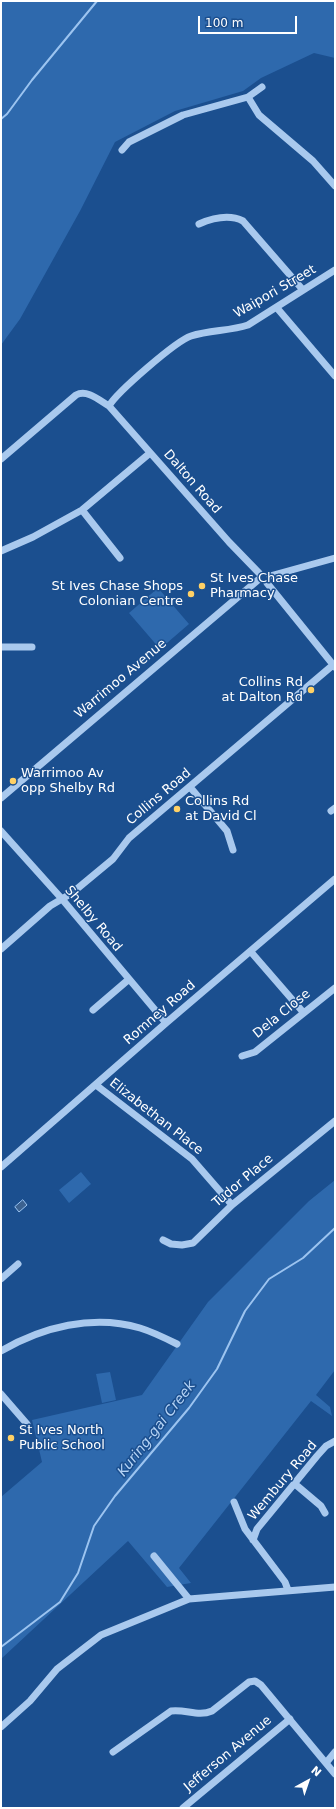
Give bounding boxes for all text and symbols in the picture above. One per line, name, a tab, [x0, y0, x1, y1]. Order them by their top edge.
scale bar	[200, 8, 299, 34]
text: 100 m	[205, 16, 243, 30]
street label: Waipori Street	[231, 262, 319, 322]
street label: Dalton Road	[160, 447, 224, 517]
place label: St Ives Chase Pharmacy	[210, 571, 298, 602]
place label: St Ives Chase Shops Colonian Centre	[51, 579, 183, 610]
marker: St Ives Chase Pharmacy	[197, 581, 207, 591]
marker: St Ives Chase Shops Colonian Centre	[186, 589, 196, 599]
street label: Warrimoo Avenue	[72, 636, 170, 722]
place label: Collins Rd at Dalton Rd	[222, 675, 303, 706]
marker: Collins Rd at Dalton Rd	[306, 685, 316, 695]
street label: Collins Road	[123, 765, 195, 829]
place label: Warrimoo Av opp Shelby Rd	[21, 766, 115, 797]
marker: Warrimoo Av opp Shelby Rd	[8, 776, 18, 786]
place label: Collins Rd at David Cl	[185, 794, 257, 825]
marker: Collins Rd at David Cl	[172, 804, 182, 814]
street label: Shelby Road	[61, 883, 125, 955]
street label: Romney Road	[121, 978, 199, 1048]
street label: Dela Close	[250, 986, 314, 1042]
street label: Elizabethan Place	[106, 1076, 206, 1158]
street label: Tudor Place	[209, 1151, 277, 1211]
water label: Kuring-gai Creek	[114, 1378, 200, 1480]
place label: St Ives North Public School	[19, 1423, 105, 1454]
marker: St Ives North Public School	[6, 1433, 16, 1443]
street label: Wembury Road	[245, 1438, 321, 1524]
street label: Jefferson Avenue	[181, 1713, 275, 1795]
north arrow	[288, 1761, 328, 1801]
text: N	[308, 1763, 324, 1779]

